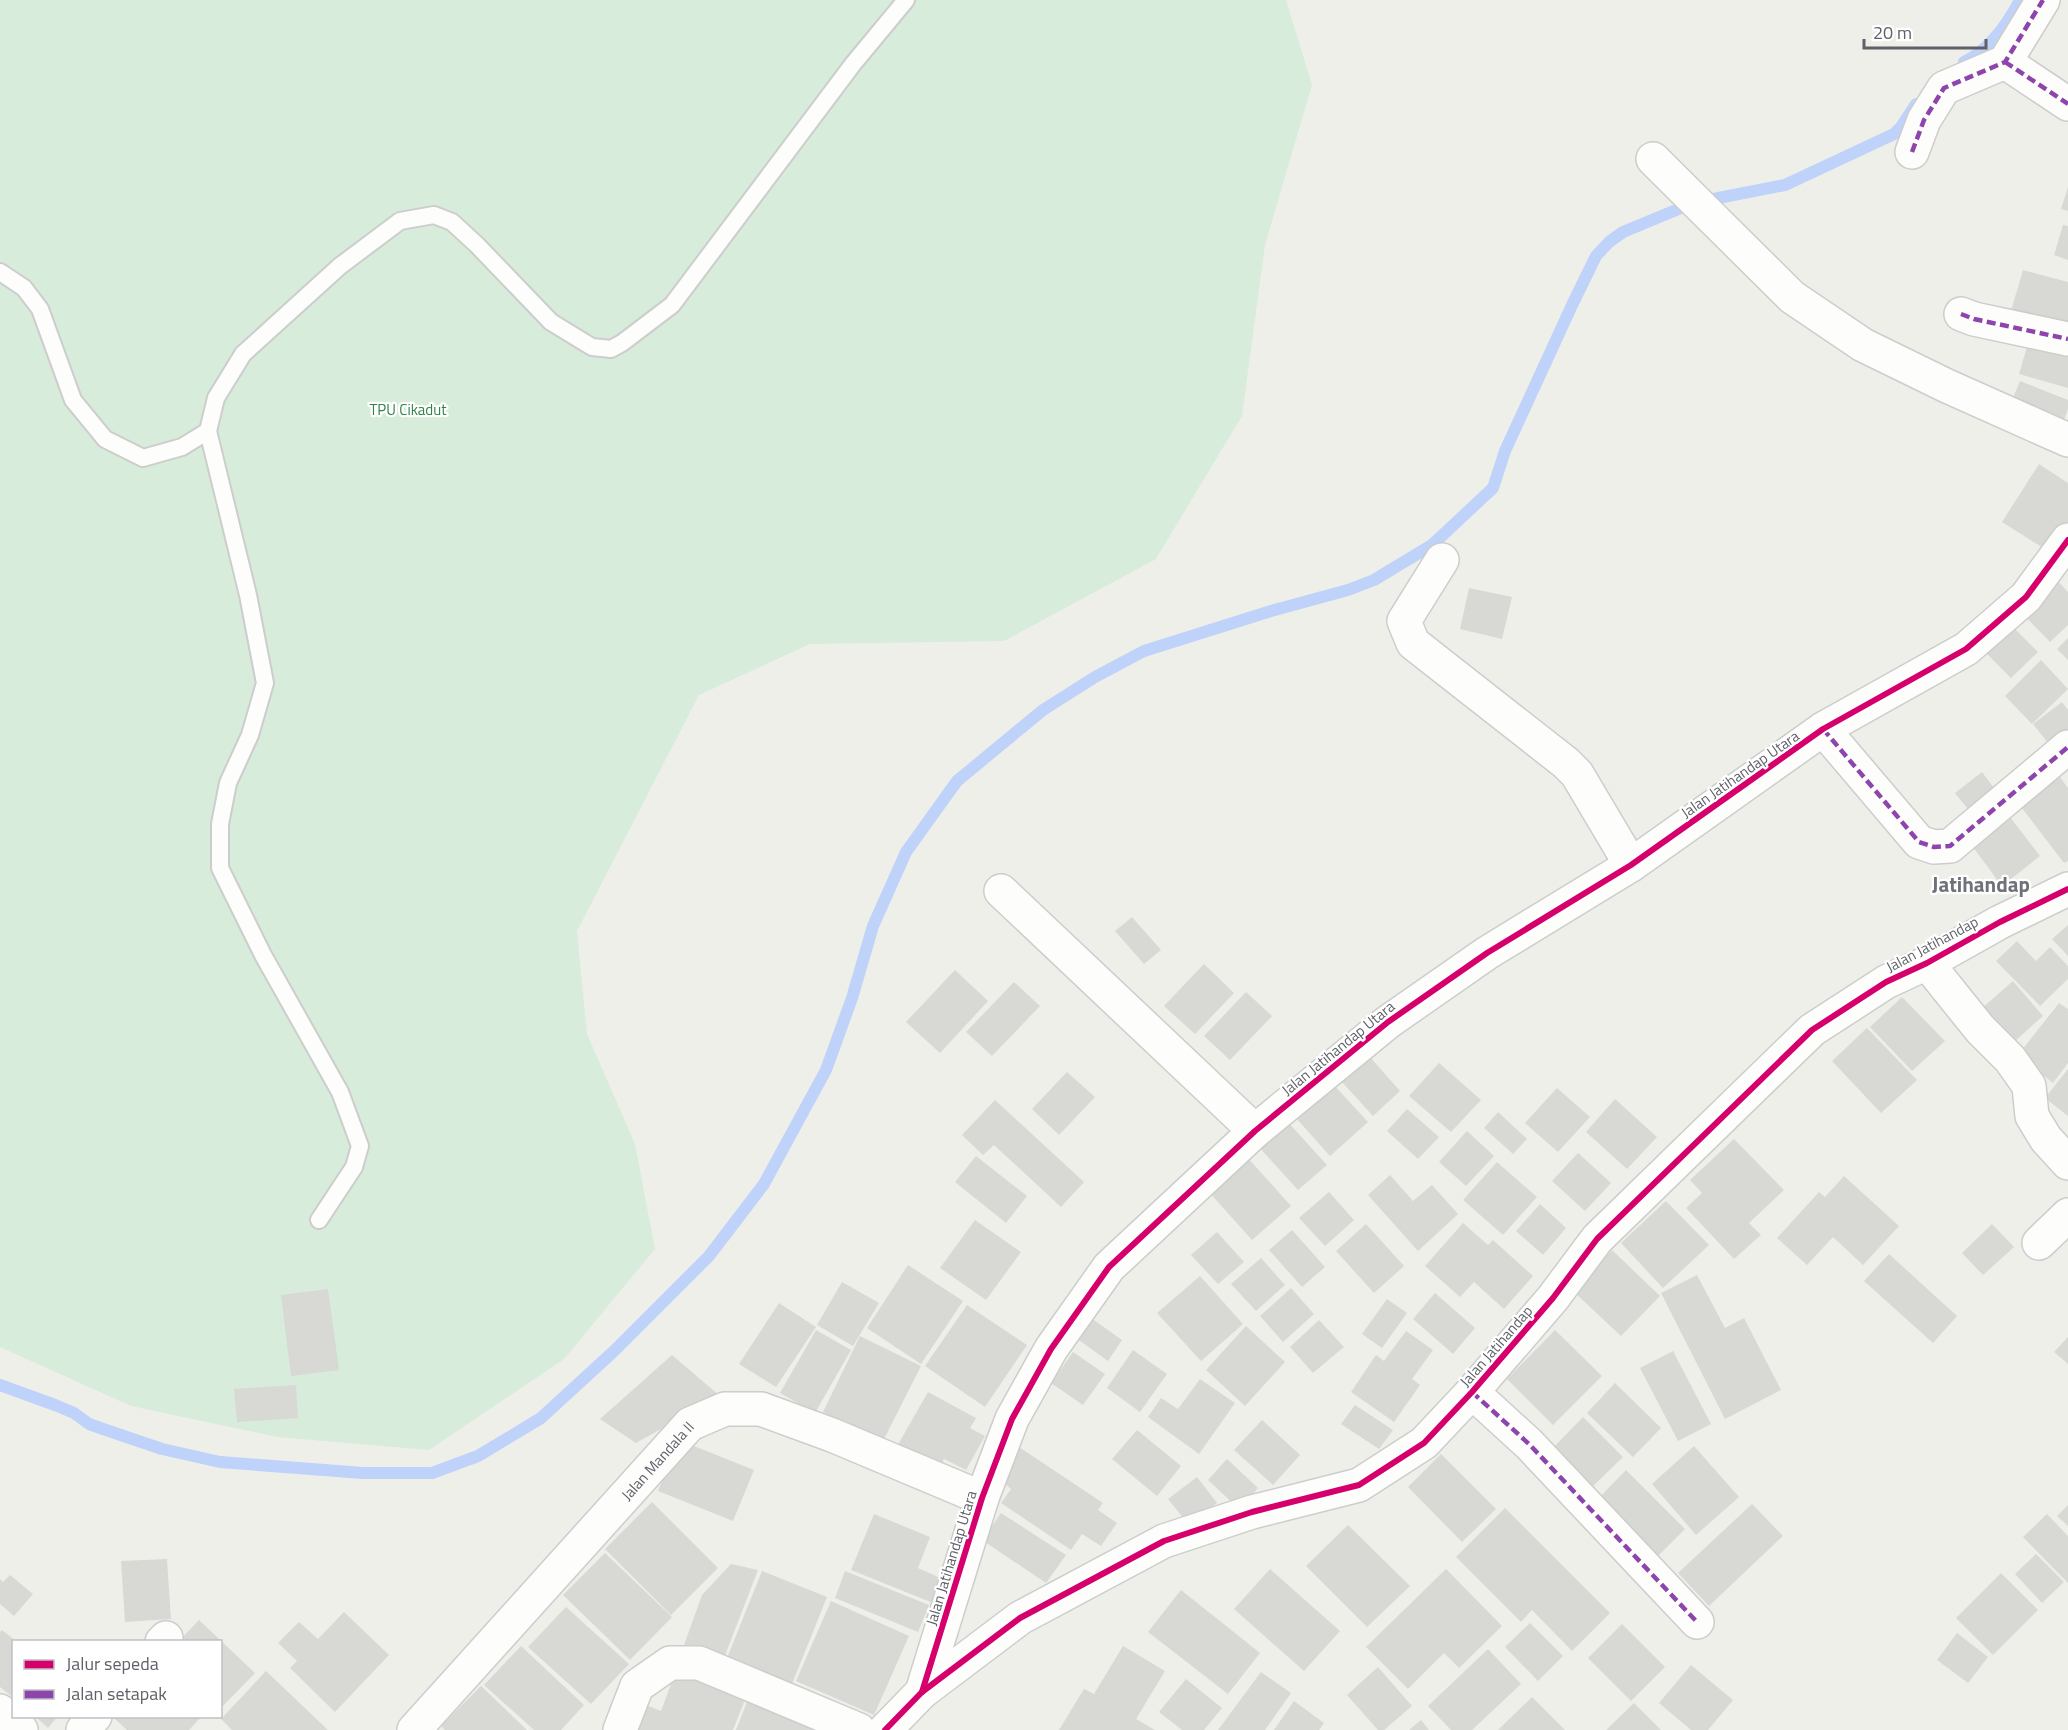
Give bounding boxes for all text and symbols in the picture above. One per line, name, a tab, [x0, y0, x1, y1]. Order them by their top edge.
scale bar	[1864, 12, 1986, 50]
text: 20 m	[1873, 19, 1912, 46]
park label: TPU Cikadut	[369, 398, 447, 421]
street label: Jalan Jatihandap Utara	[1676, 724, 1804, 824]
district label: Jatihandap	[1932, 868, 2030, 900]
street label: Jalan Jatihandap	[1882, 910, 1982, 978]
street label: Jalan Jatihandap Utara	[1276, 995, 1400, 1101]
street label: Jalan Jatihandap	[1454, 1300, 1538, 1392]
street label: Jalan Mandala II	[615, 1416, 699, 1505]
street label: Jalan Jatihandap Utara	[920, 1487, 983, 1628]
legend	[12, 1640, 222, 1718]
text: Jalur sepeda	[66, 1650, 159, 1677]
text: Jalan setapak	[66, 1680, 167, 1707]

